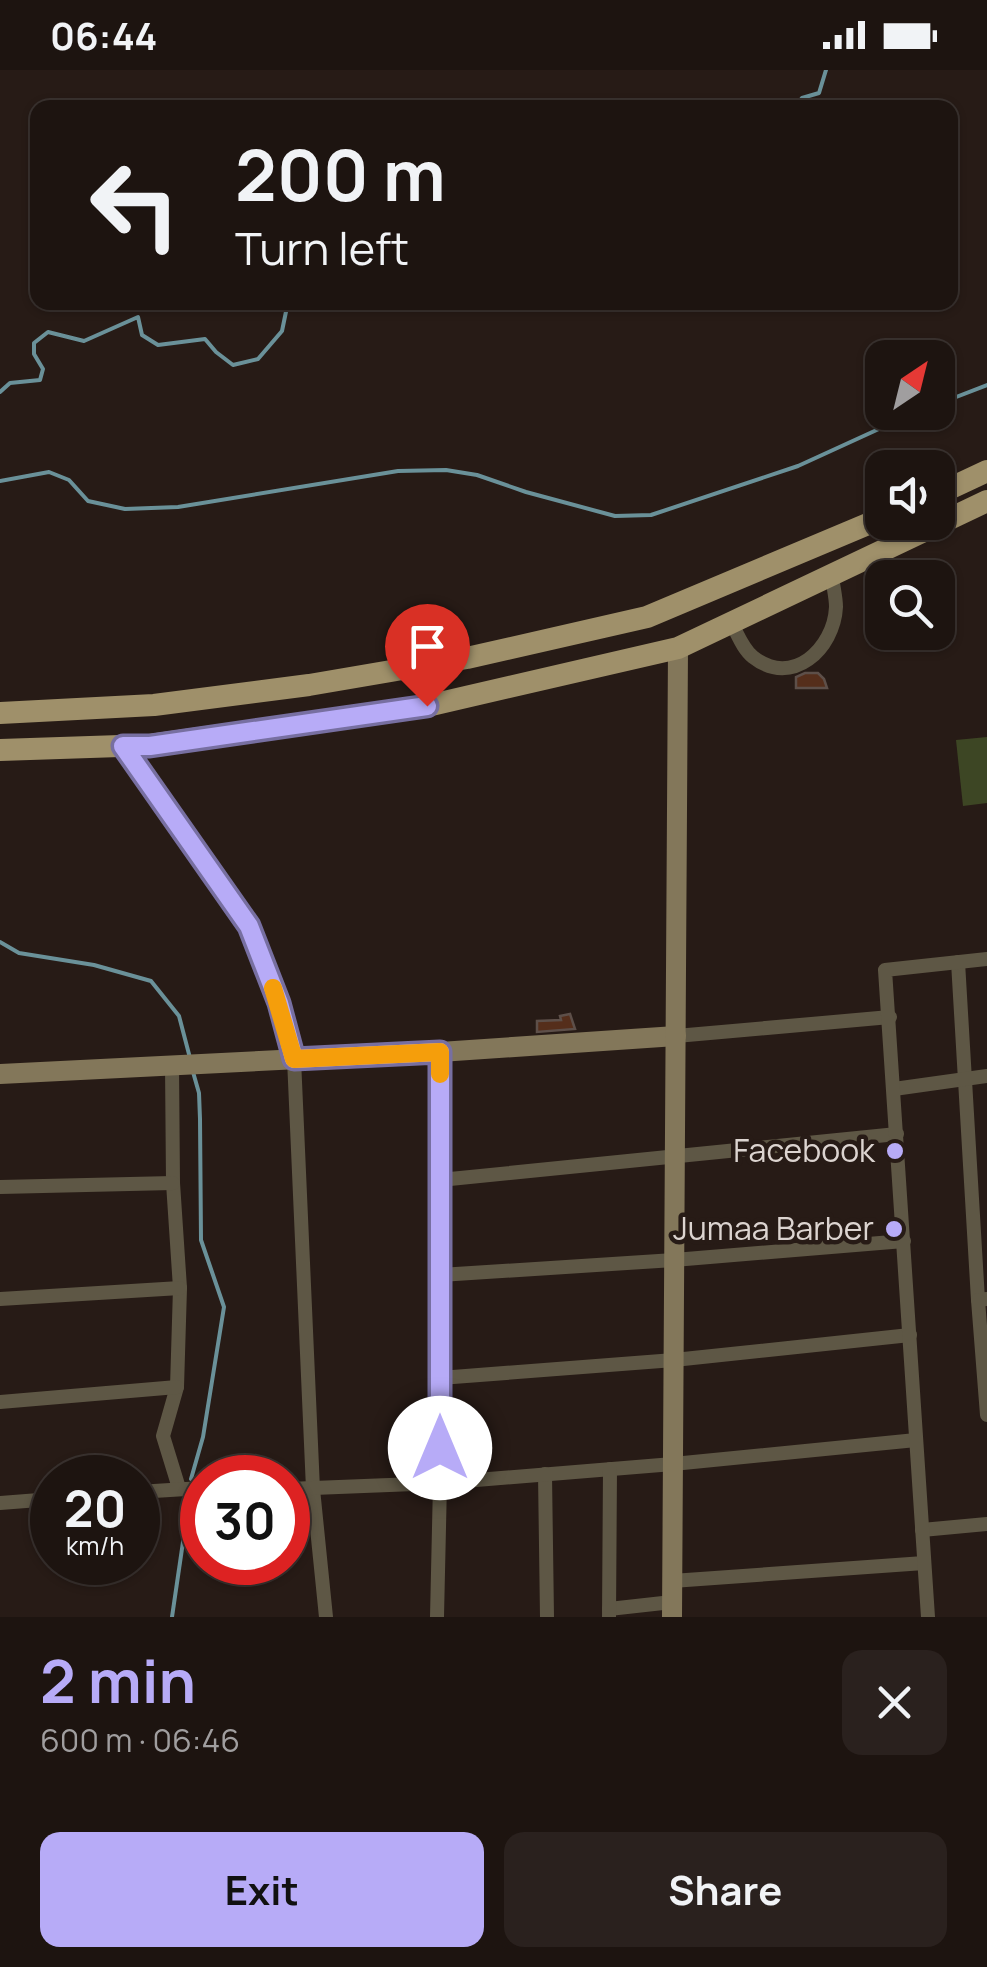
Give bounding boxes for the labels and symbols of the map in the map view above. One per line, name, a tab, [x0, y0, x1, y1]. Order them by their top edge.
north arrow	[865, 340, 955, 430]
pin	[385, 604, 470, 707]
place label: Facebook	[733, 1128, 876, 1172]
marker: Facebook	[884, 1140, 906, 1162]
place label: Jumaa Barber	[673, 1206, 874, 1250]
marker: Jumaa Barber	[883, 1218, 905, 1240]
position arrow	[388, 1396, 492, 1500]
speed limit sign: 30	[180, 1455, 310, 1585]

